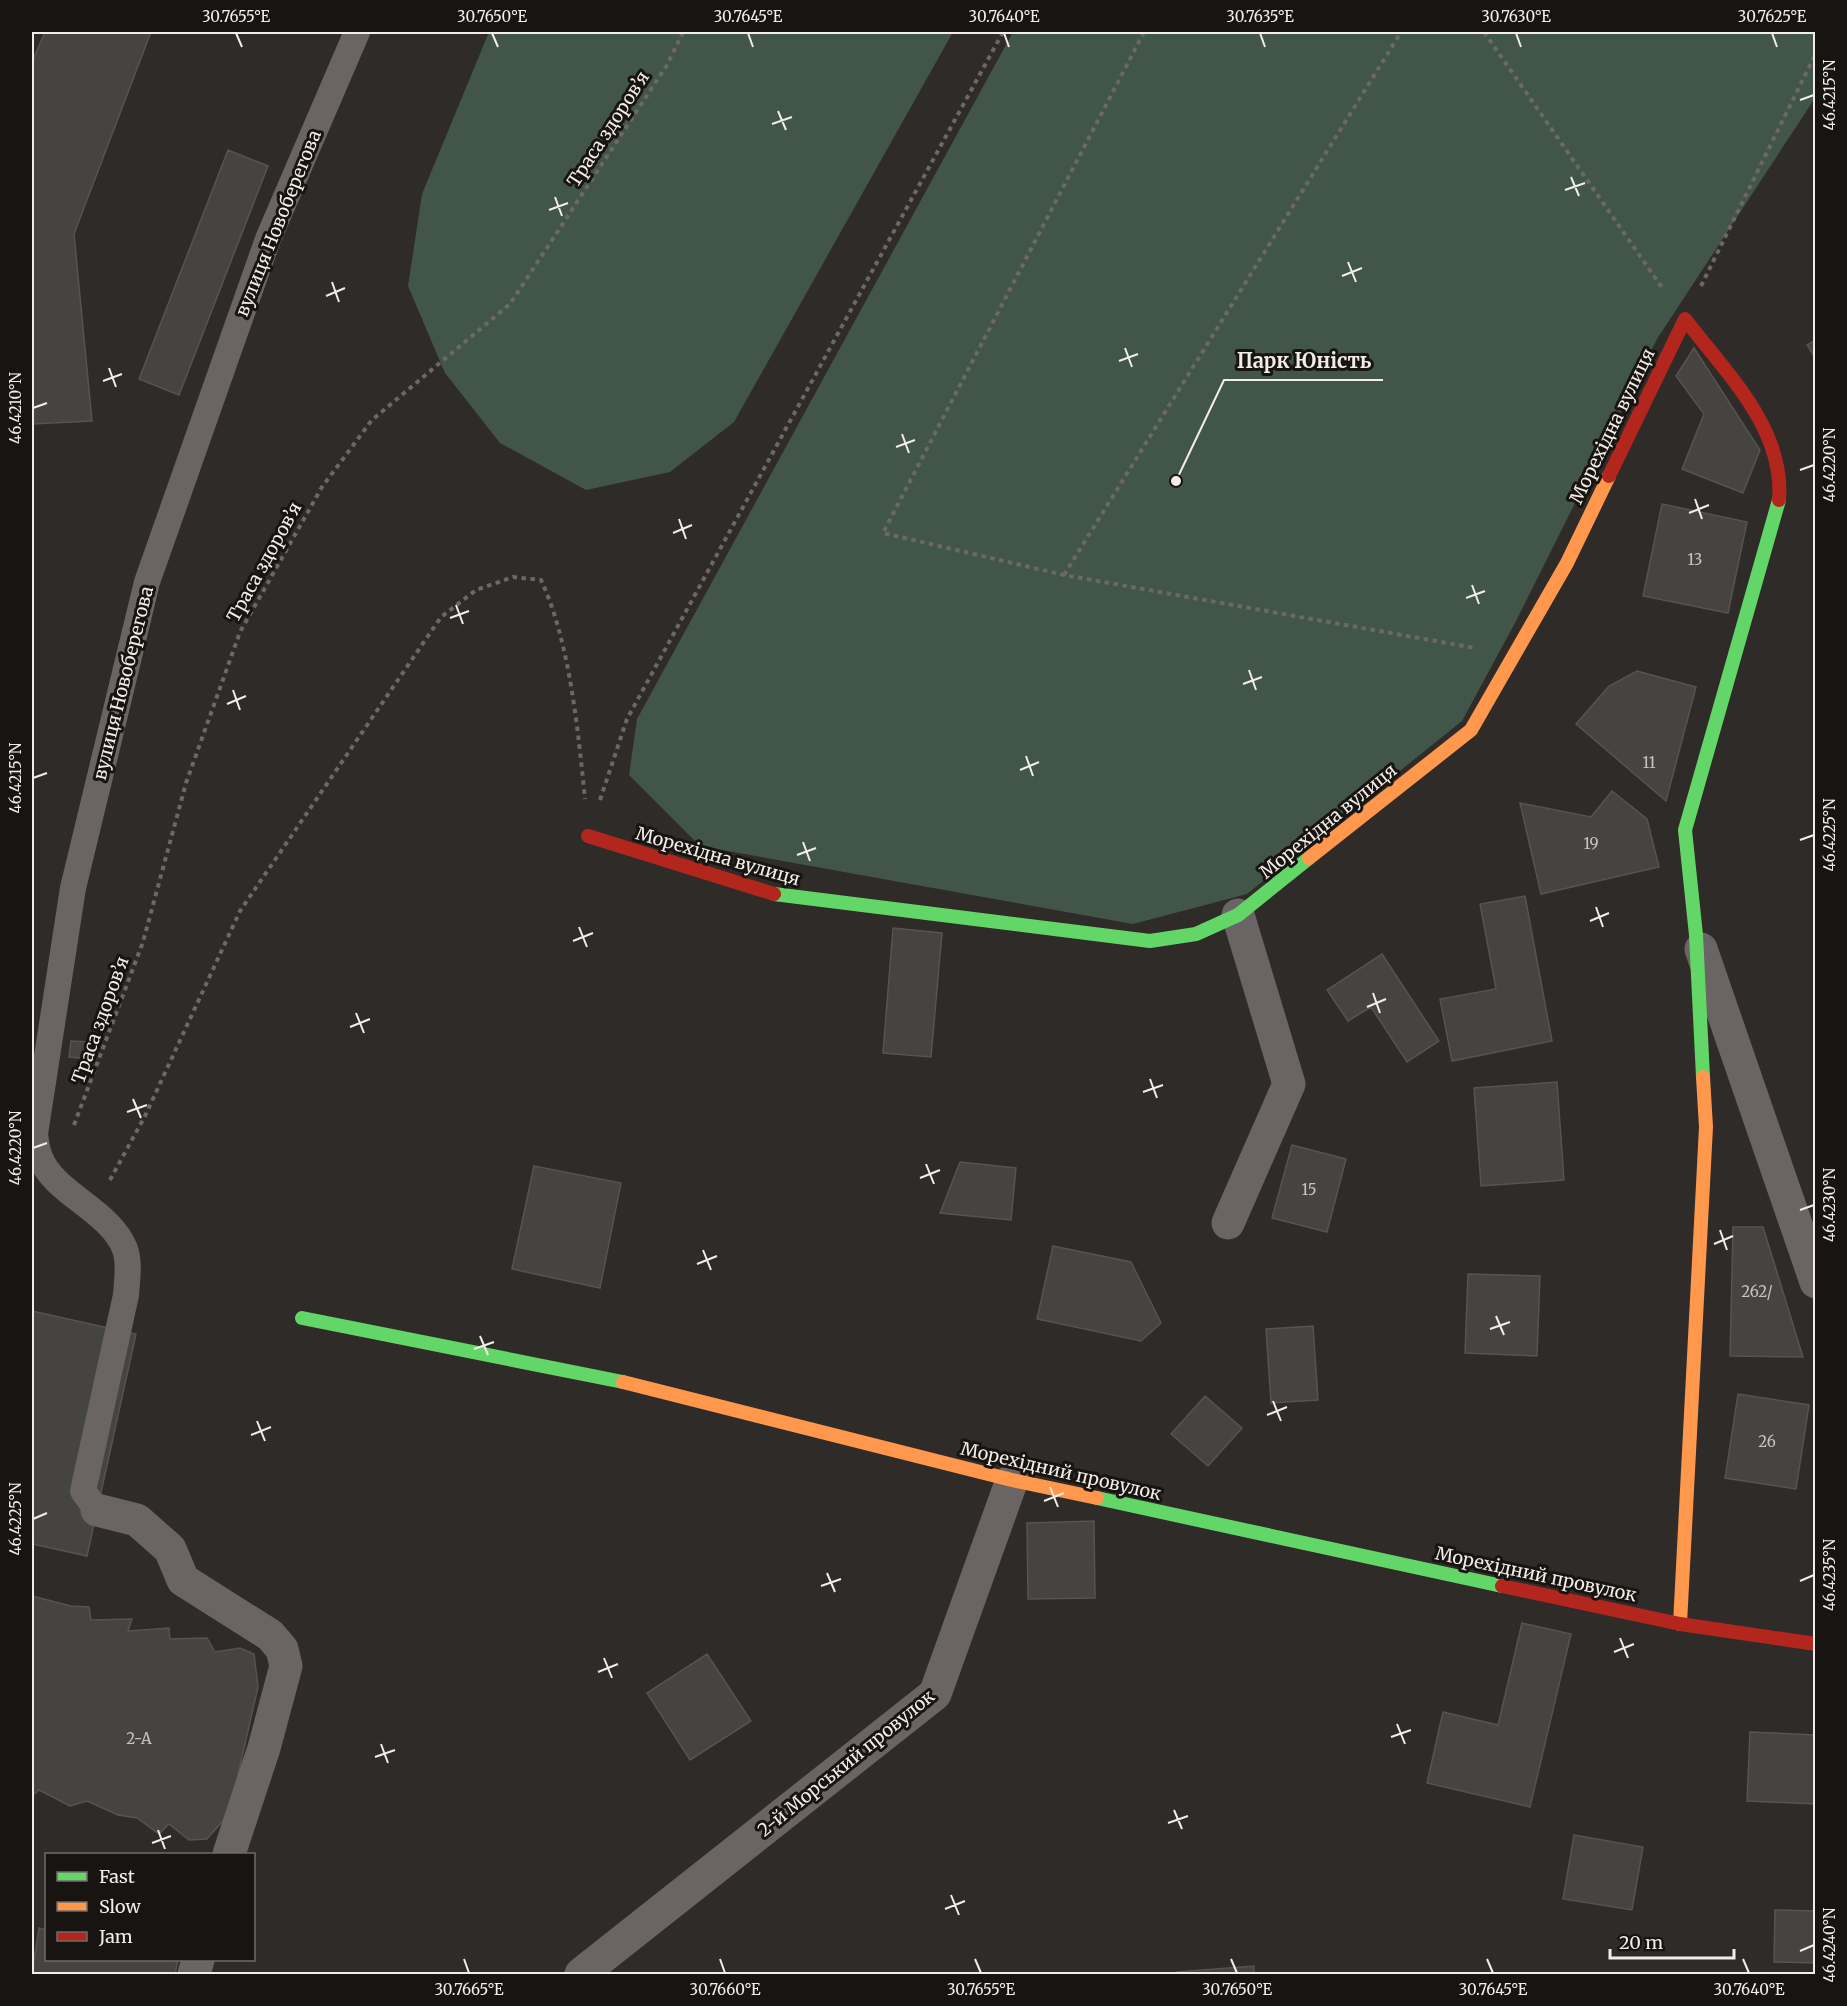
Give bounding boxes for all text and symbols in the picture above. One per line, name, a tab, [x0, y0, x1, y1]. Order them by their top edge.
text: 30.7655°E	[202, 7, 271, 26]
text: 30.7650°E	[457, 7, 527, 26]
text: 30.7645°E	[714, 7, 783, 26]
text: 30.7640°E	[969, 7, 1040, 26]
text: 30.7635°E	[1226, 7, 1294, 26]
text: 30.7630°E	[1481, 7, 1551, 26]
text: 30.7625°E	[1738, 7, 1807, 26]
text: 46.4215°N	[1820, 59, 1839, 130]
street label: Траса здоров’я	[562, 66, 654, 191]
street label: вулиця Новоберегова	[230, 126, 326, 320]
callout: Парк Юність	[1224, 342, 1383, 380]
street label: Морехідна вулиця	[1564, 344, 1660, 507]
text: Парк Юність	[1237, 348, 1372, 373]
text: 46.4210°N	[6, 372, 25, 444]
text: 46.4220°N	[1820, 427, 1839, 502]
street label: Траса здоров’я	[222, 498, 307, 626]
house number: 13	[1688, 550, 1702, 569]
street label: вулиця Новоберегова	[88, 583, 158, 782]
text: 46.4215°N	[6, 742, 25, 813]
house number: 11	[1642, 753, 1656, 772]
street label: Морехідна вулиця	[1255, 758, 1402, 883]
text: 46.4225°N	[1820, 798, 1839, 872]
street label: Морехідна вулиця	[633, 822, 803, 891]
house number: 19	[1583, 834, 1599, 853]
street label: Траса здоров’я	[66, 953, 134, 1087]
text: 46.4220°N	[6, 1110, 25, 1185]
text: 46.4230°N	[1820, 1168, 1839, 1242]
house number: 15	[1301, 1180, 1317, 1199]
house number: 262/	[1741, 1282, 1773, 1301]
house number: 26	[1758, 1432, 1776, 1451]
street label: Морехідний провулок	[958, 1437, 1164, 1505]
text: 46.4225°N	[6, 1482, 25, 1556]
text: 46.4235°N	[1820, 1539, 1839, 1611]
street label: Морехідний провулок	[1433, 1541, 1639, 1607]
street label: 2-й Морський провулок	[753, 1684, 939, 1841]
house number: 2-А	[126, 1729, 152, 1748]
legend	[45, 1853, 255, 1961]
text: Fast	[99, 1865, 135, 1888]
text: Slow	[99, 1895, 142, 1918]
text: 46.4240°N	[1820, 1907, 1839, 1982]
scale bar	[1610, 1922, 1734, 1960]
text: Jam	[98, 1925, 133, 1948]
text: 20 m	[1619, 1931, 1663, 1954]
text: 30.7665°E	[434, 1980, 504, 1999]
text: 30.7660°E	[690, 1980, 761, 1999]
text: 30.7655°E	[947, 1980, 1016, 1999]
text: 30.7650°E	[1202, 1980, 1272, 1999]
text: 30.7645°E	[1459, 1980, 1528, 1999]
text: 30.7640°E	[1714, 1980, 1785, 1999]

